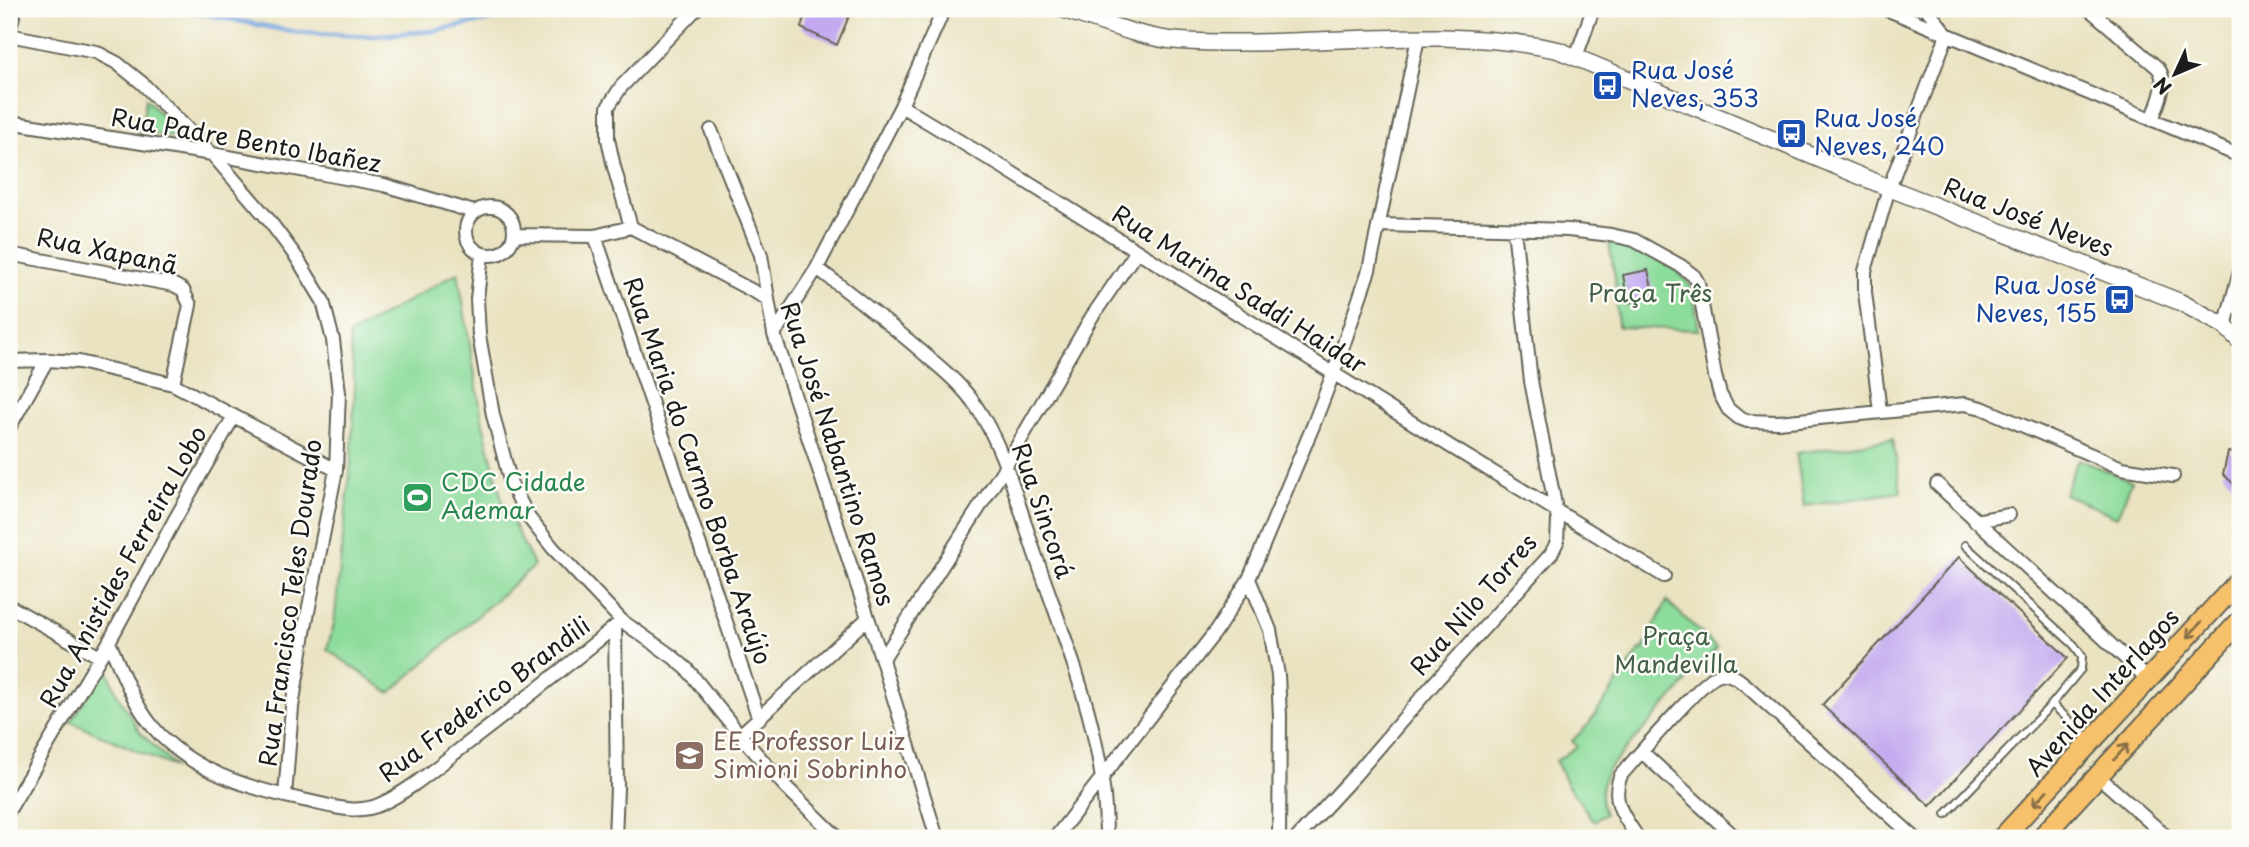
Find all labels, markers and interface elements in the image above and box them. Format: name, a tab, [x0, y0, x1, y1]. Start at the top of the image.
north arrow	[2140, 38, 2210, 108]
place label: Rua José Neves, 353	[1631, 51, 1759, 115]
bus stop icon: Rua José Neves, 353	[1591, 68, 1625, 102]
text: N	[2147, 71, 2177, 102]
street label: Rua Padre Bento Ibañez	[109, 98, 384, 180]
place label: Rua José Neves, 240	[1814, 99, 1945, 163]
bus stop icon: Rua José Neves, 240	[1774, 116, 1808, 150]
street label: Rua José Neves	[1939, 167, 2119, 265]
street label: Rua Marina Saddi Haidar	[1106, 195, 1375, 382]
street label: Rua Xapanã	[34, 218, 181, 283]
place label: Rua José Neves, 155	[1975, 266, 2097, 330]
street label: Rua Maria do Carmo Borba Araújo	[616, 272, 782, 669]
park label: Praça Três	[1588, 274, 1712, 310]
bus stop icon: Rua José Neves, 155	[2103, 283, 2137, 317]
street label: Rua José Nabantino Ramos	[773, 297, 905, 610]
street label: Rua Anistides Ferreira Lobo	[30, 419, 215, 714]
street label: Rua Francisco Teles Dourado	[248, 437, 330, 769]
street label: Rua Sincorá	[1004, 438, 1084, 583]
place label: CDC Cidade Ademar	[441, 463, 585, 527]
sports icon: CDC Cidade Ademar	[401, 480, 435, 514]
street label: Rua Nilo Torres	[1401, 525, 1544, 683]
street label: Avenida Interlagos	[2016, 600, 2187, 784]
street label: Rua Frederico Brandili	[371, 607, 597, 790]
park label: Praça Mandevilla	[1614, 617, 1738, 681]
one-way arrow	[2185, 621, 2202, 638]
place label: EE Professor Luiz Simioni Sobrinho	[713, 722, 907, 786]
school or university icon: EE Professor Luiz Simioni Sobrinho	[673, 739, 707, 773]
one-way arrow	[2113, 743, 2129, 761]
one-way arrow	[2032, 789, 2048, 807]

